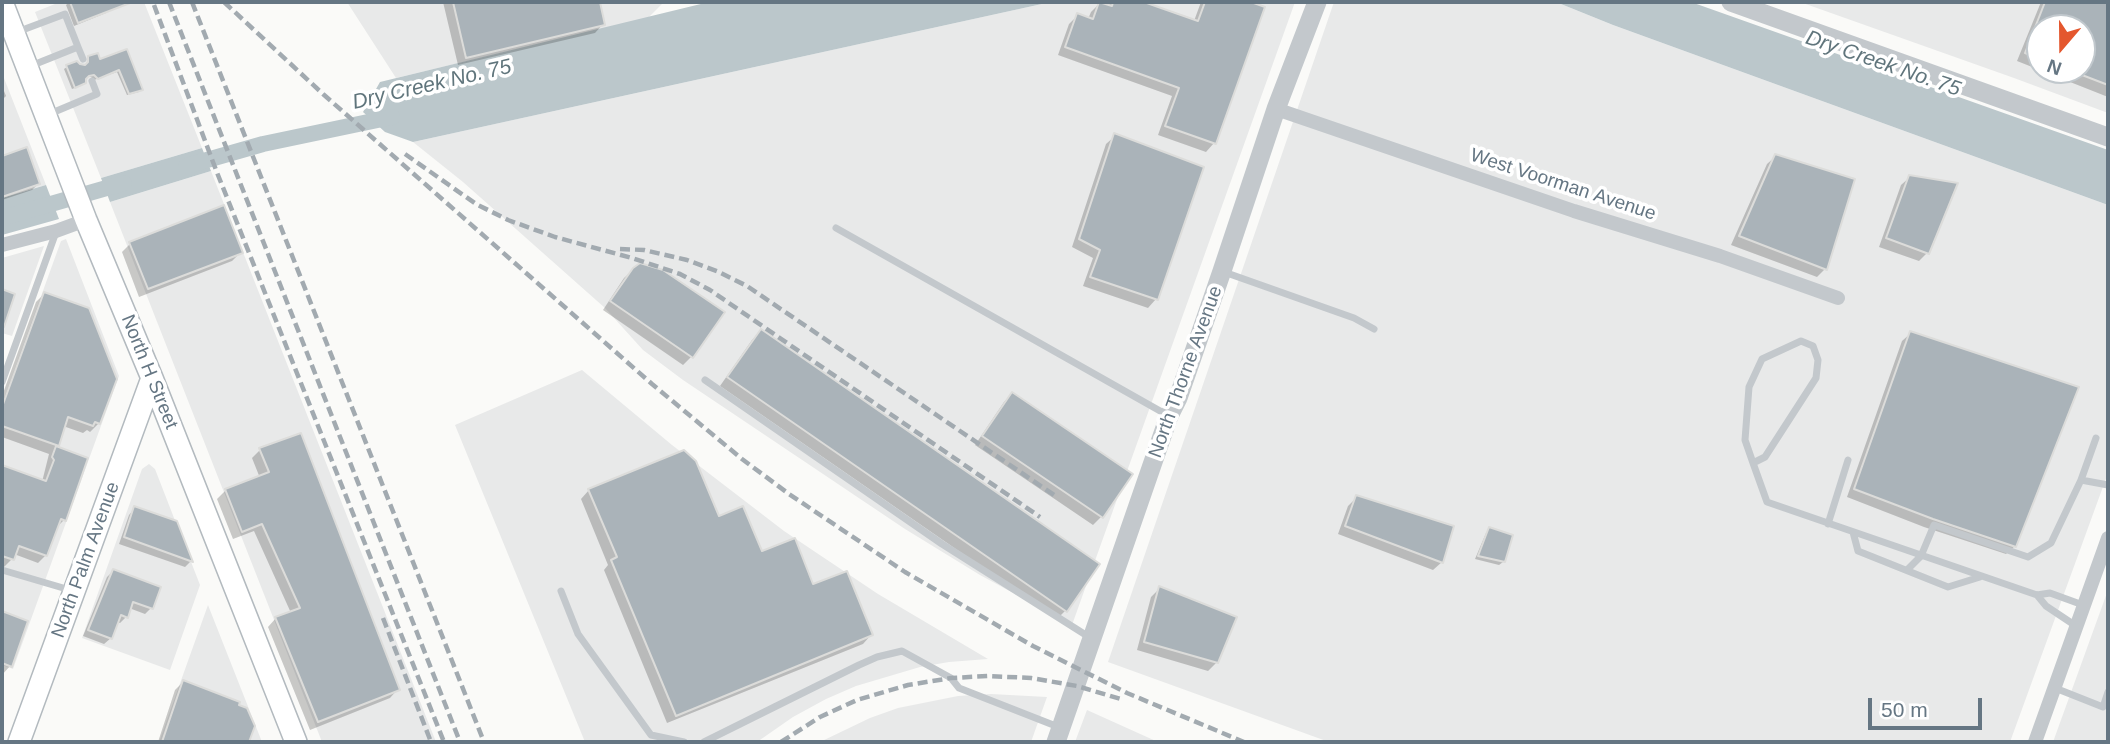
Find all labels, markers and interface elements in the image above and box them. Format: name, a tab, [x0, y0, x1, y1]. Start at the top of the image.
north arrow	[2026, 14, 2096, 84]
water label: Dry Creek No. 75	[1802, 26, 1964, 102]
water label: Dry Creek No. 75	[350, 54, 514, 116]
text: N	[2044, 55, 2064, 80]
street label: West Voorman Avenue	[1467, 144, 1659, 226]
street label: North Thorne Avenue	[1144, 283, 1228, 461]
street label: North H Street	[116, 311, 182, 433]
street label: North Palm Avenue	[47, 479, 125, 641]
scale bar	[1872, 684, 1986, 728]
text: 50 m	[1881, 698, 1928, 721]

